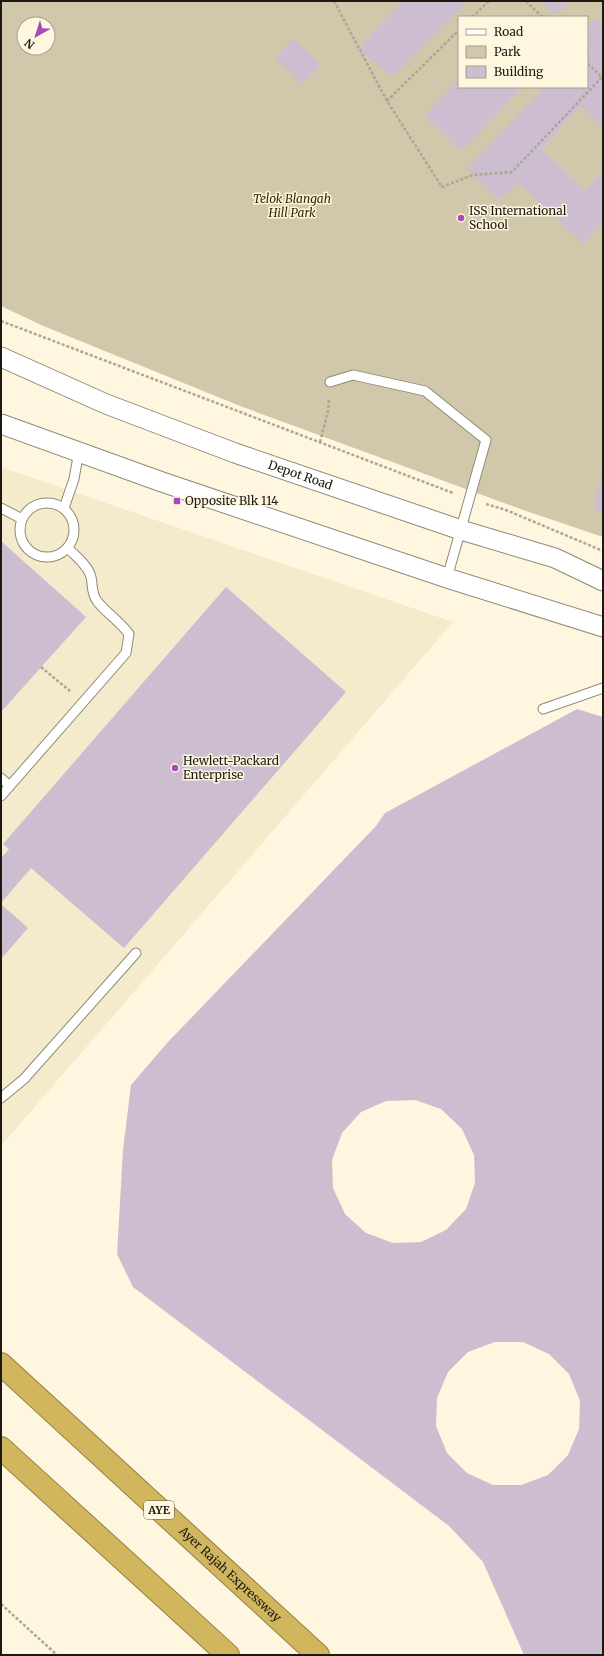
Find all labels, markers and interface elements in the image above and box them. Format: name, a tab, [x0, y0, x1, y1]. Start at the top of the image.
north arrow	[16, 16, 56, 56]
legend	[458, 16, 588, 88]
text: Road	[494, 24, 523, 39]
text: N	[22, 35, 37, 52]
text: Park	[494, 44, 521, 59]
text: Building	[494, 64, 544, 79]
park label: Telok Blangah Hill Park	[253, 191, 331, 220]
place label: ISS International School	[469, 203, 567, 232]
marker: ISS International School	[456, 213, 466, 223]
street label: Depot Road	[266, 457, 335, 493]
place label: Opposite Blk 114	[185, 493, 279, 508]
marker: Opposite Blk 114	[172, 496, 182, 506]
place label: Hewlett-Packard Enterprise	[183, 753, 279, 782]
marker: Hewlett-Packard Enterprise	[170, 763, 180, 773]
road number: AYE	[144, 1501, 174, 1519]
street label: Ayer Rajah Expressway	[175, 1523, 285, 1625]

